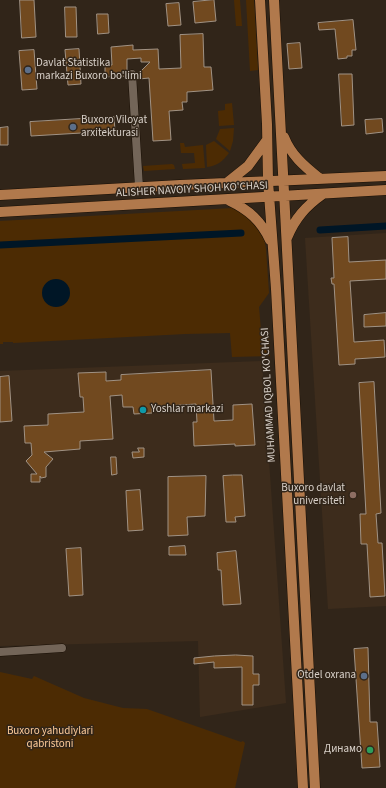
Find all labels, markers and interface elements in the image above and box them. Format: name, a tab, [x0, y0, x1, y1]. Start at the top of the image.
place label: Davlat Statistika markazi Buxoro bo'limi	[36, 57, 142, 83]
marker: Davlat Statistika markazi Buxoro bo'limi	[23, 65, 33, 75]
place label: Buxoro Viloyat arxitekturasi	[81, 114, 147, 140]
marker: Buxoro Viloyat arxitekturasi	[68, 122, 78, 132]
street label: ALISHER NAVOIY SHOH KO'CHASI	[116, 179, 268, 201]
street label: MUHAMMAD IQBOL KO'CHASI	[259, 327, 279, 463]
place label: Yoshlar markazi	[151, 403, 223, 417]
marker: Yoshlar markazi	[138, 405, 148, 415]
place label: Buxoro davlat universiteti	[281, 482, 345, 508]
marker: Buxoro davlat universiteti	[348, 490, 358, 500]
place label: Otdel oxrana	[297, 669, 356, 683]
marker: Otdel oxrana	[359, 671, 369, 681]
park label: Buxoro yahudiylari qabristoni	[7, 725, 93, 751]
place label: Динамо	[324, 743, 362, 757]
marker: Динамо	[365, 745, 375, 755]

